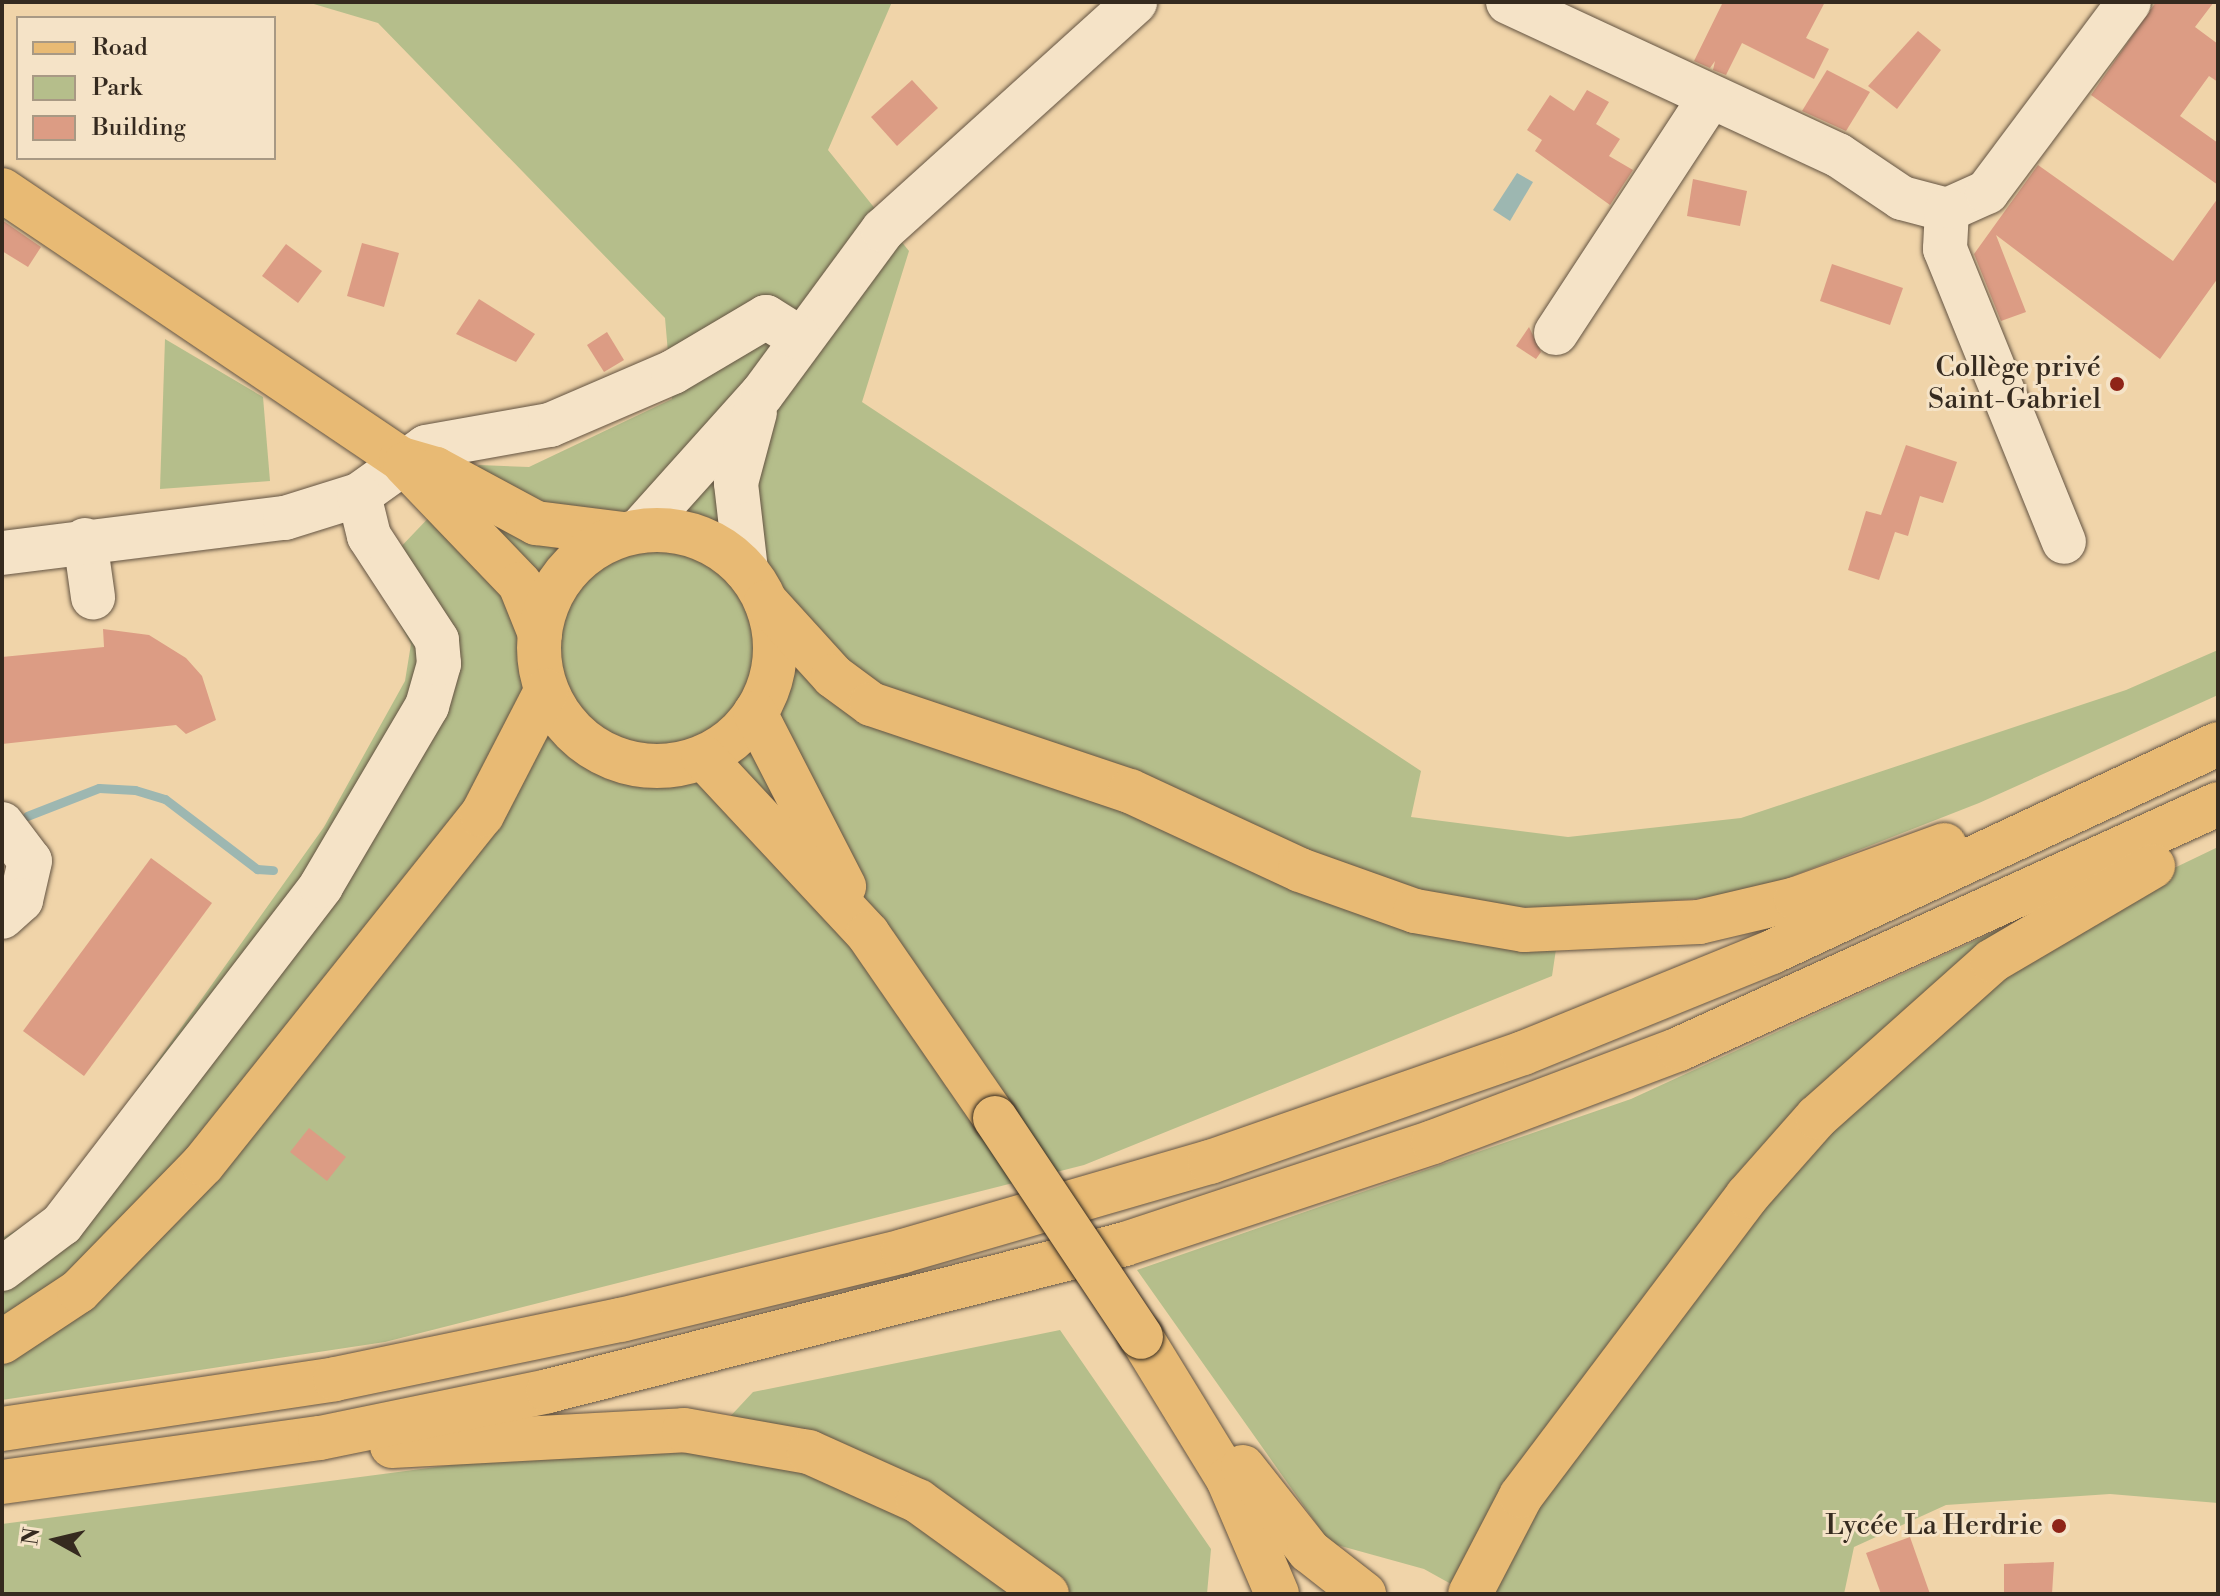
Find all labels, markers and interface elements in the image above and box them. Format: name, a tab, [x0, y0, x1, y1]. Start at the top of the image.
legend	[16, 16, 276, 160]
text: Road	[92, 33, 148, 63]
text: Park	[92, 73, 142, 103]
text: Building	[92, 113, 186, 143]
place label: Collège privé Saint-Gabriel	[1928, 351, 2101, 417]
marker: Collège privé Saint-Gabriel	[2108, 375, 2126, 393]
north arrow	[16, 1500, 96, 1580]
place label: Lycée La Herdrie	[1825, 1509, 2043, 1543]
marker: Lycée La Herdrie	[2050, 1517, 2068, 1535]
text: N	[17, 1526, 46, 1547]

